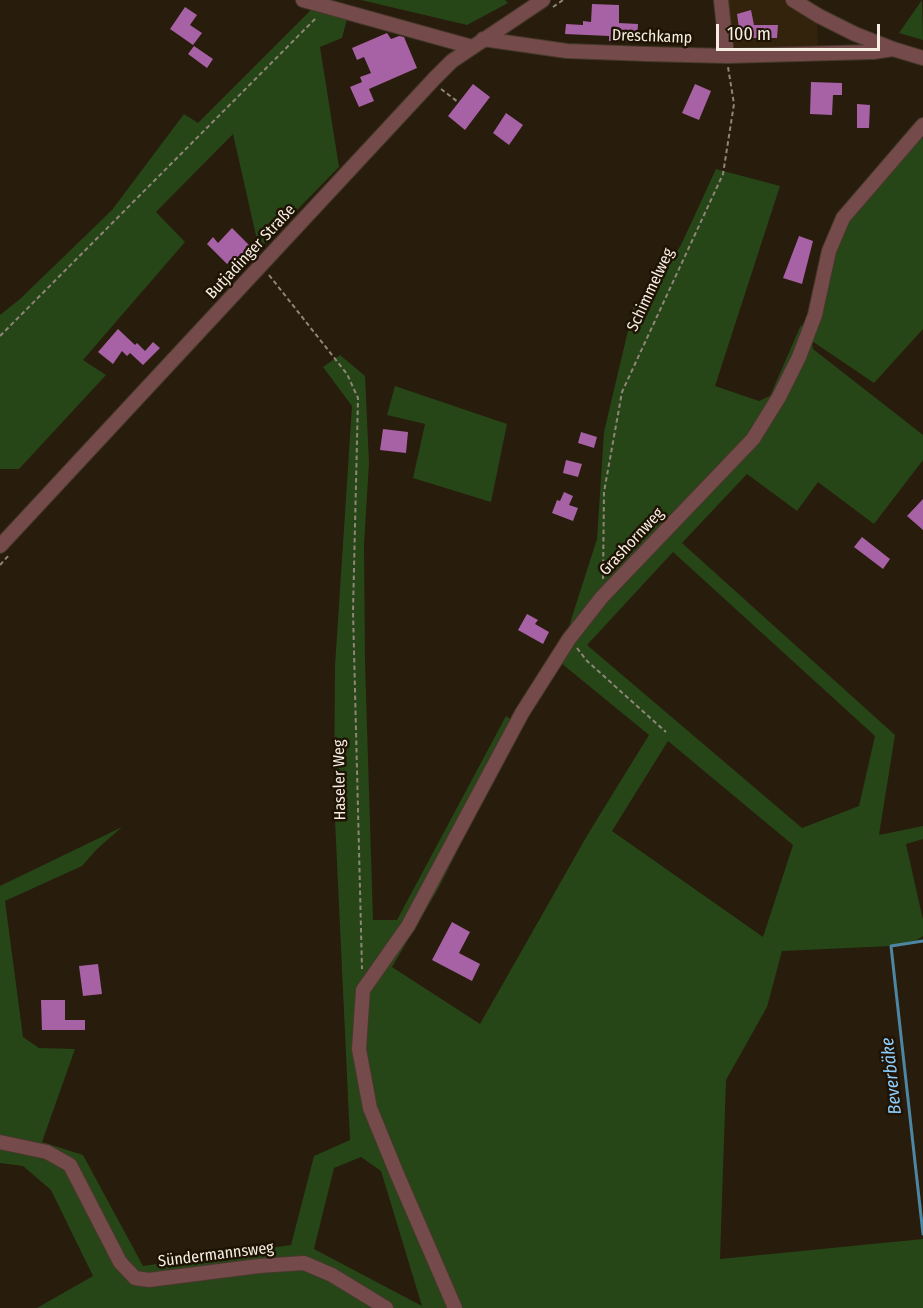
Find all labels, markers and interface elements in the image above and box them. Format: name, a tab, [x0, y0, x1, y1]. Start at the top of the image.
scale bar	[719, 12, 882, 50]
text: 100 m	[727, 23, 771, 45]
street label: Dreschkamp	[612, 26, 692, 48]
street label: Butjadinger Straße	[202, 201, 300, 303]
street label: Schimmelweg	[623, 245, 679, 335]
street label: Grashornweg	[596, 504, 668, 580]
street label: Haseler Weg	[330, 739, 350, 821]
water label: Beverbäke	[877, 1036, 907, 1116]
street label: Sündermannsweg	[157, 1238, 275, 1272]

